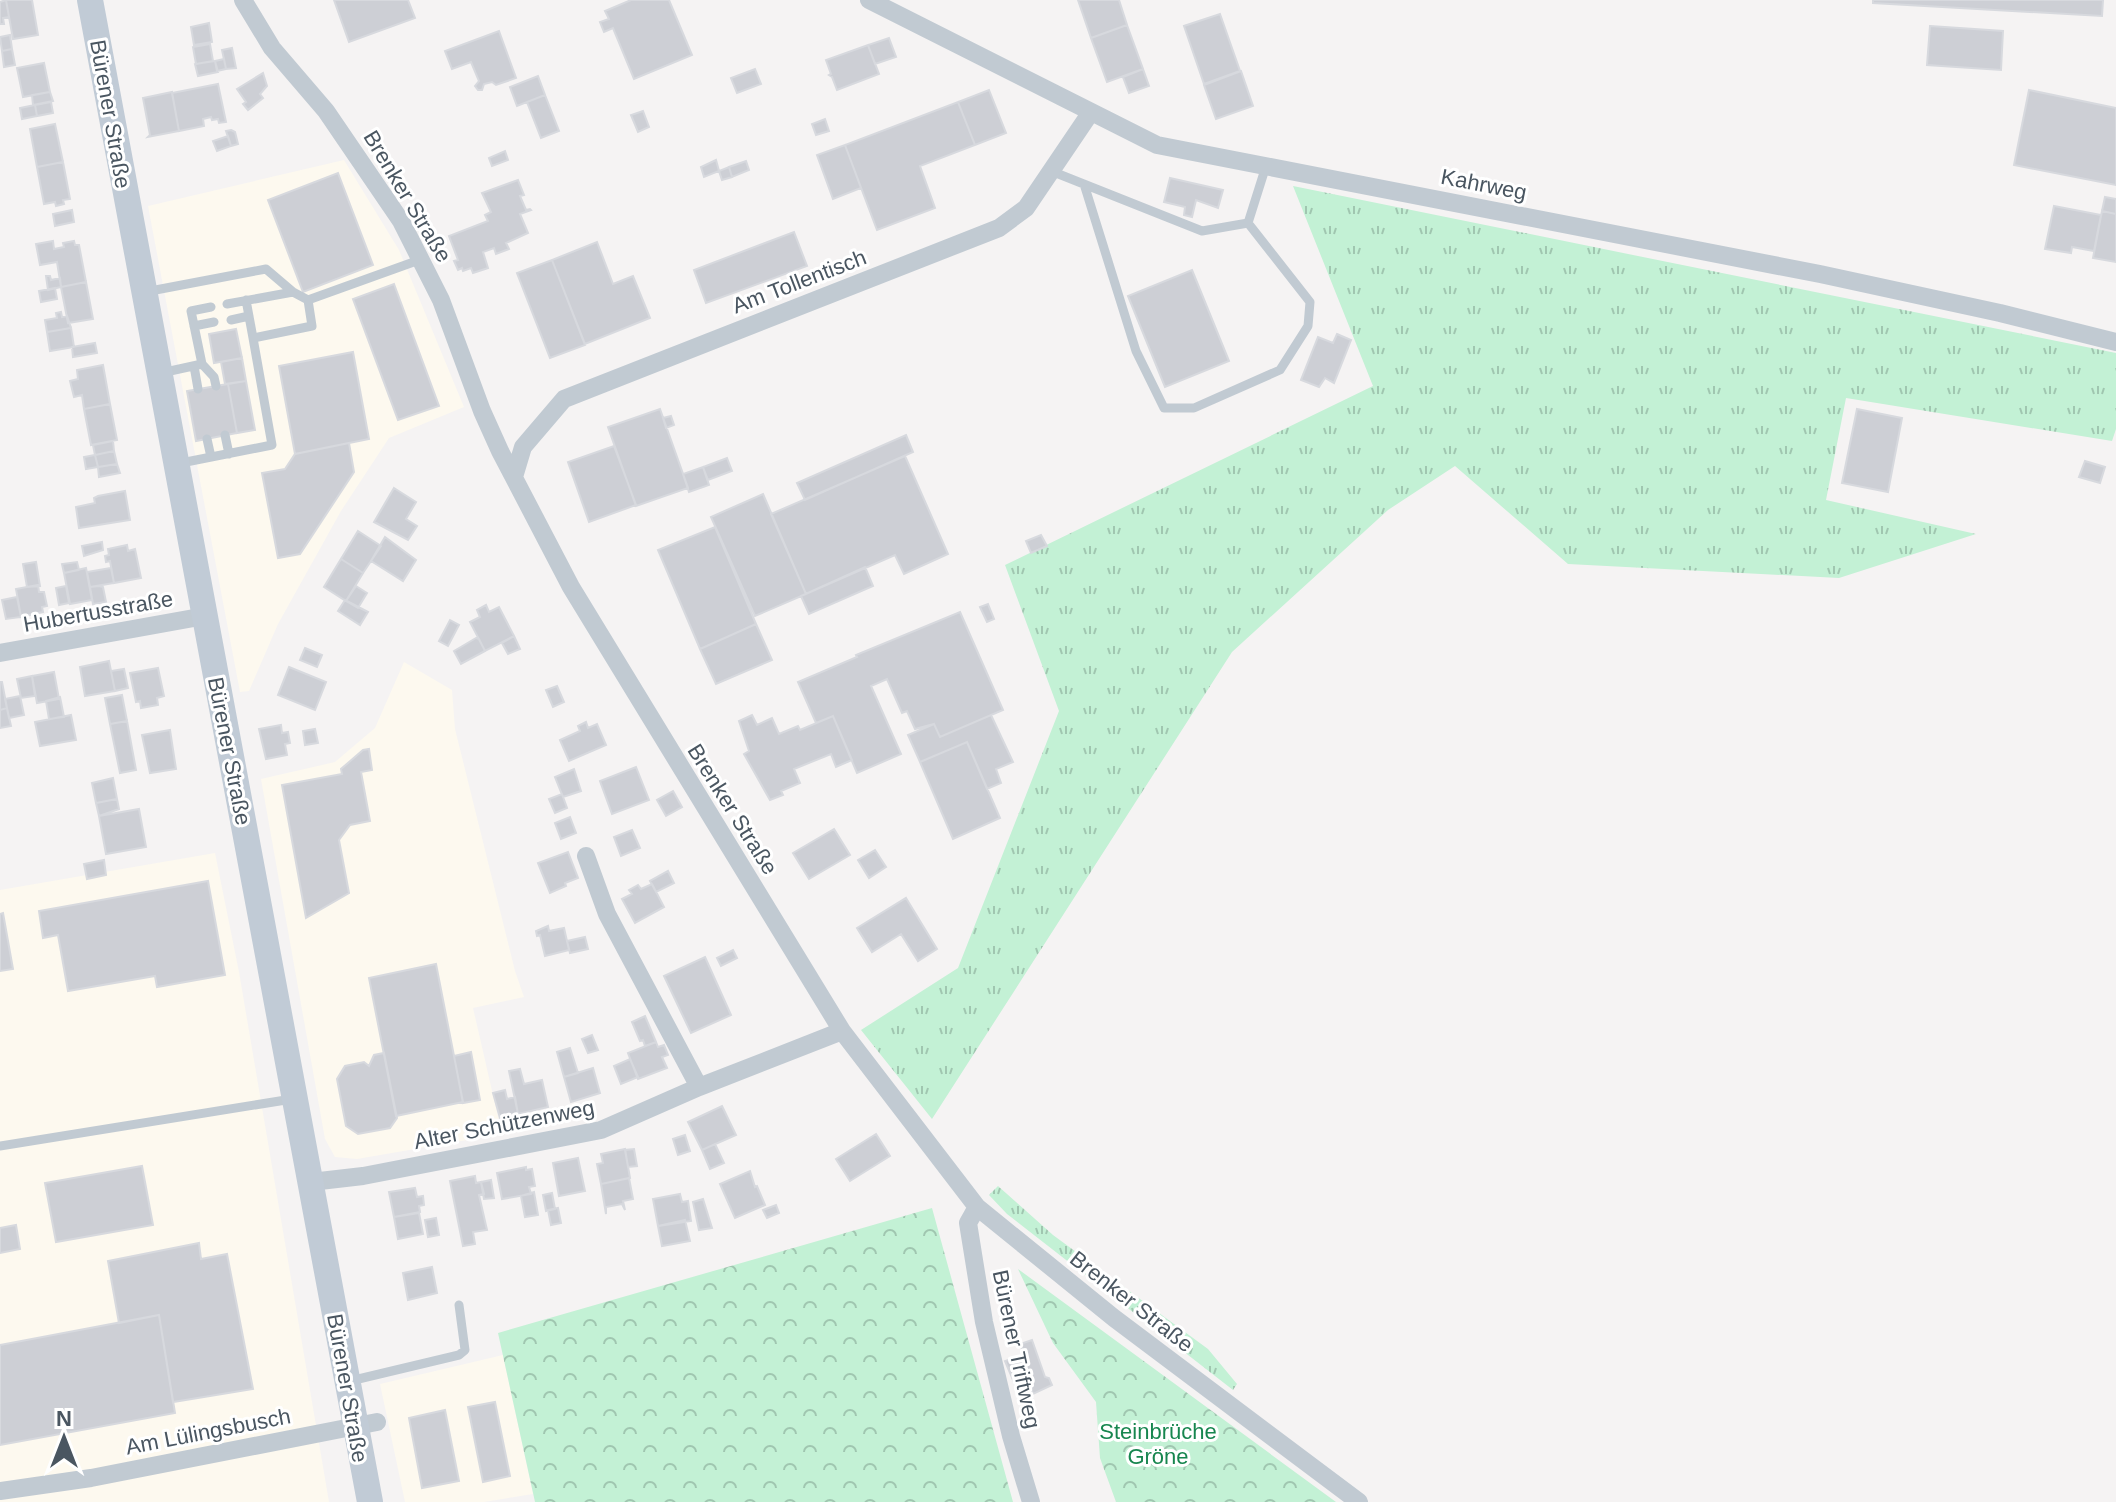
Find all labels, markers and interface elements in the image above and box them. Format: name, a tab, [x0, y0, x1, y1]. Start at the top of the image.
street label: Bürener Straße	[85, 38, 136, 190]
street label: Brenker Straße	[358, 126, 457, 267]
street label: Kahrweg	[1439, 164, 1529, 205]
street label: Am Tollentisch	[729, 244, 870, 318]
street label: Hubertusstraße	[21, 586, 175, 637]
street label: Bürener Straße	[203, 675, 256, 827]
street label: Brenker Straße	[682, 739, 783, 879]
street label: Alter Schützenweg	[412, 1095, 597, 1154]
street label: Brenker Straße	[1065, 1246, 1198, 1357]
street label: Bürener Triftweg	[988, 1268, 1046, 1431]
street label: Bürener Straße	[322, 1312, 373, 1464]
north arrow	[24, 1398, 104, 1478]
street label: Am Lülingsbusch	[123, 1403, 293, 1460]
text: N	[56, 1406, 72, 1431]
park label: Steinbrüche Gröne	[1099, 1419, 1217, 1469]

